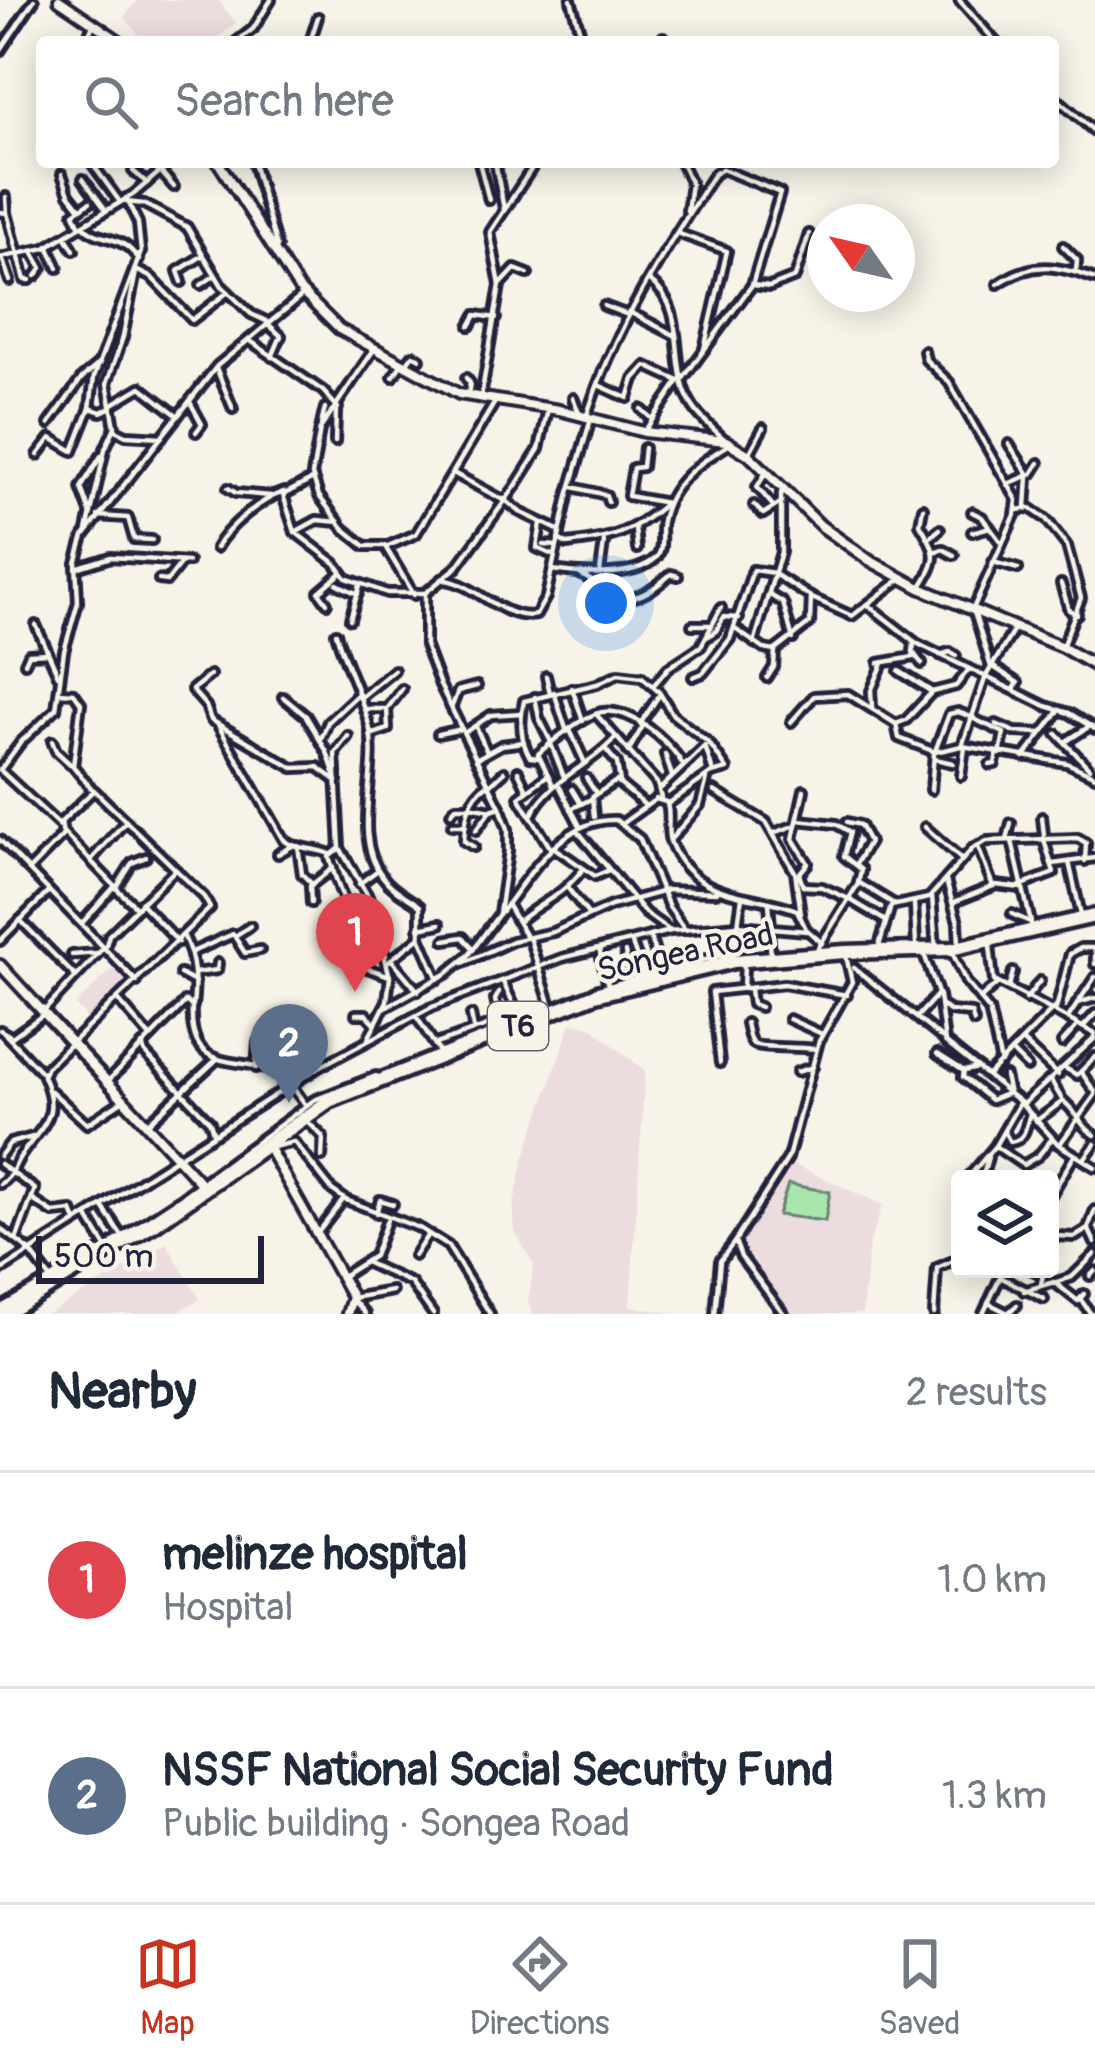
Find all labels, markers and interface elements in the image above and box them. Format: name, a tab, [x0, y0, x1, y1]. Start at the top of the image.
search box	[36, 36, 1059, 168]
icon: search	[78, 69, 144, 135]
text: Search here	[174, 74, 394, 130]
north arrow	[807, 204, 915, 312]
your location	[576, 573, 636, 633]
pin: 1	[316, 893, 394, 992]
street label: Songea Road	[593, 914, 777, 991]
road number: T6	[488, 1002, 548, 1050]
pin: 2	[250, 1004, 328, 1103]
map controls	[951, 1170, 1059, 1278]
button: layers	[951, 1170, 1059, 1278]
scale bar	[36, 1230, 264, 1283]
text: 500 m	[54, 1236, 153, 1277]
text: Nearby	[48, 1360, 196, 1424]
text: 2 results	[906, 1368, 1047, 1417]
text: melinze hospital	[162, 1527, 468, 1583]
text: 1	[79, 1555, 95, 1604]
text: 1.0 km	[937, 1555, 1047, 1604]
text: Hospital	[162, 1583, 294, 1632]
text: NSSF National Social Security Fund	[162, 1743, 834, 1799]
text: 2	[76, 1771, 98, 1820]
text: 1.3 km	[942, 1771, 1047, 1820]
text: Public building · Songea Road	[162, 1799, 630, 1848]
tab: Map	[135, 1931, 201, 2044]
tab: Directions	[470, 1931, 610, 2044]
tab: Saved	[879, 1931, 960, 2044]

